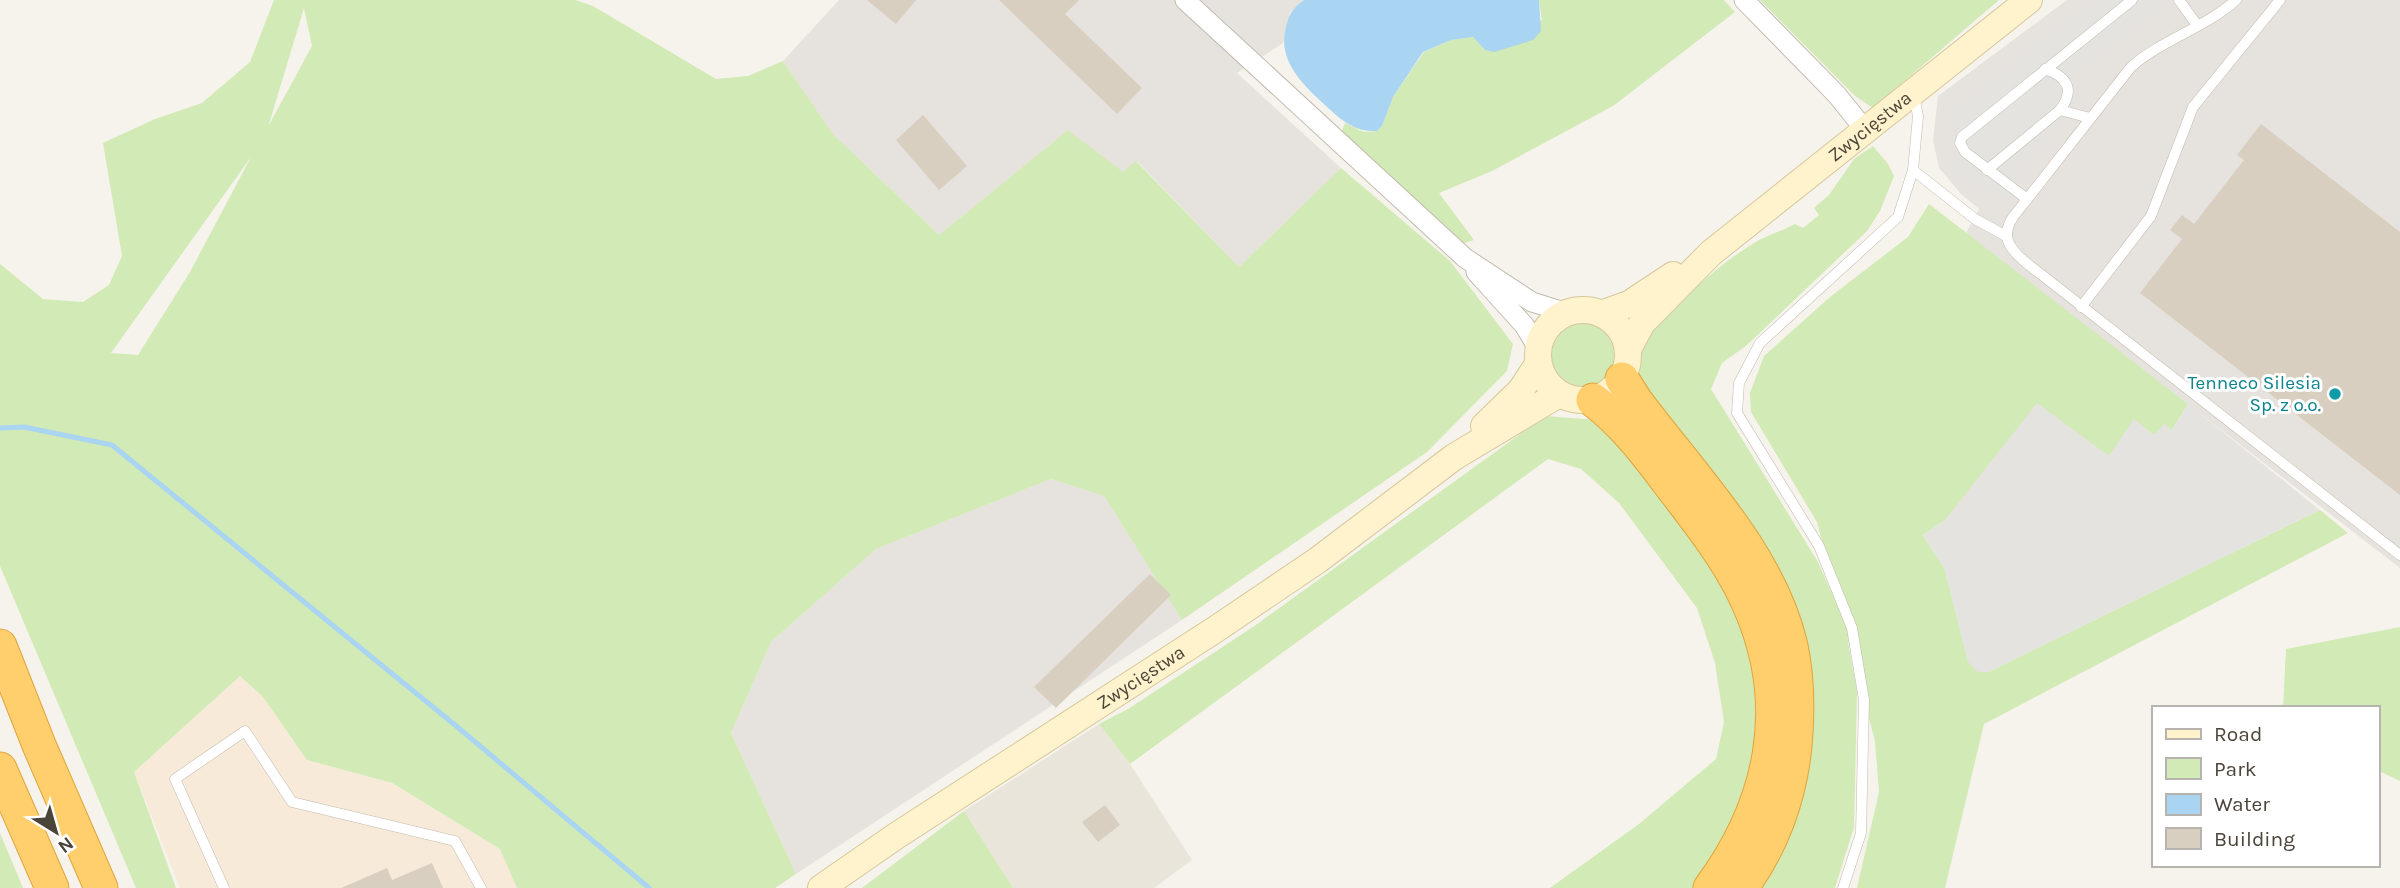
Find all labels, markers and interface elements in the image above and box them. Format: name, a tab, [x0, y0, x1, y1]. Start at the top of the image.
street label: Zwycięstwa	[1824, 87, 1916, 166]
place label: Tenneco Silesia Sp. z o.o.	[2187, 372, 2321, 416]
marker: Tenneco Silesia Sp. z o.o.	[2327, 386, 2343, 402]
street label: Zwycięstwa	[1093, 641, 1189, 714]
legend	[2152, 706, 2379, 867]
text: Road	[2214, 722, 2262, 746]
text: Park	[2214, 757, 2257, 781]
text: Water	[2214, 792, 2270, 816]
north arrow	[21, 797, 91, 867]
text: Building	[2214, 827, 2295, 851]
text: N	[54, 832, 78, 858]

